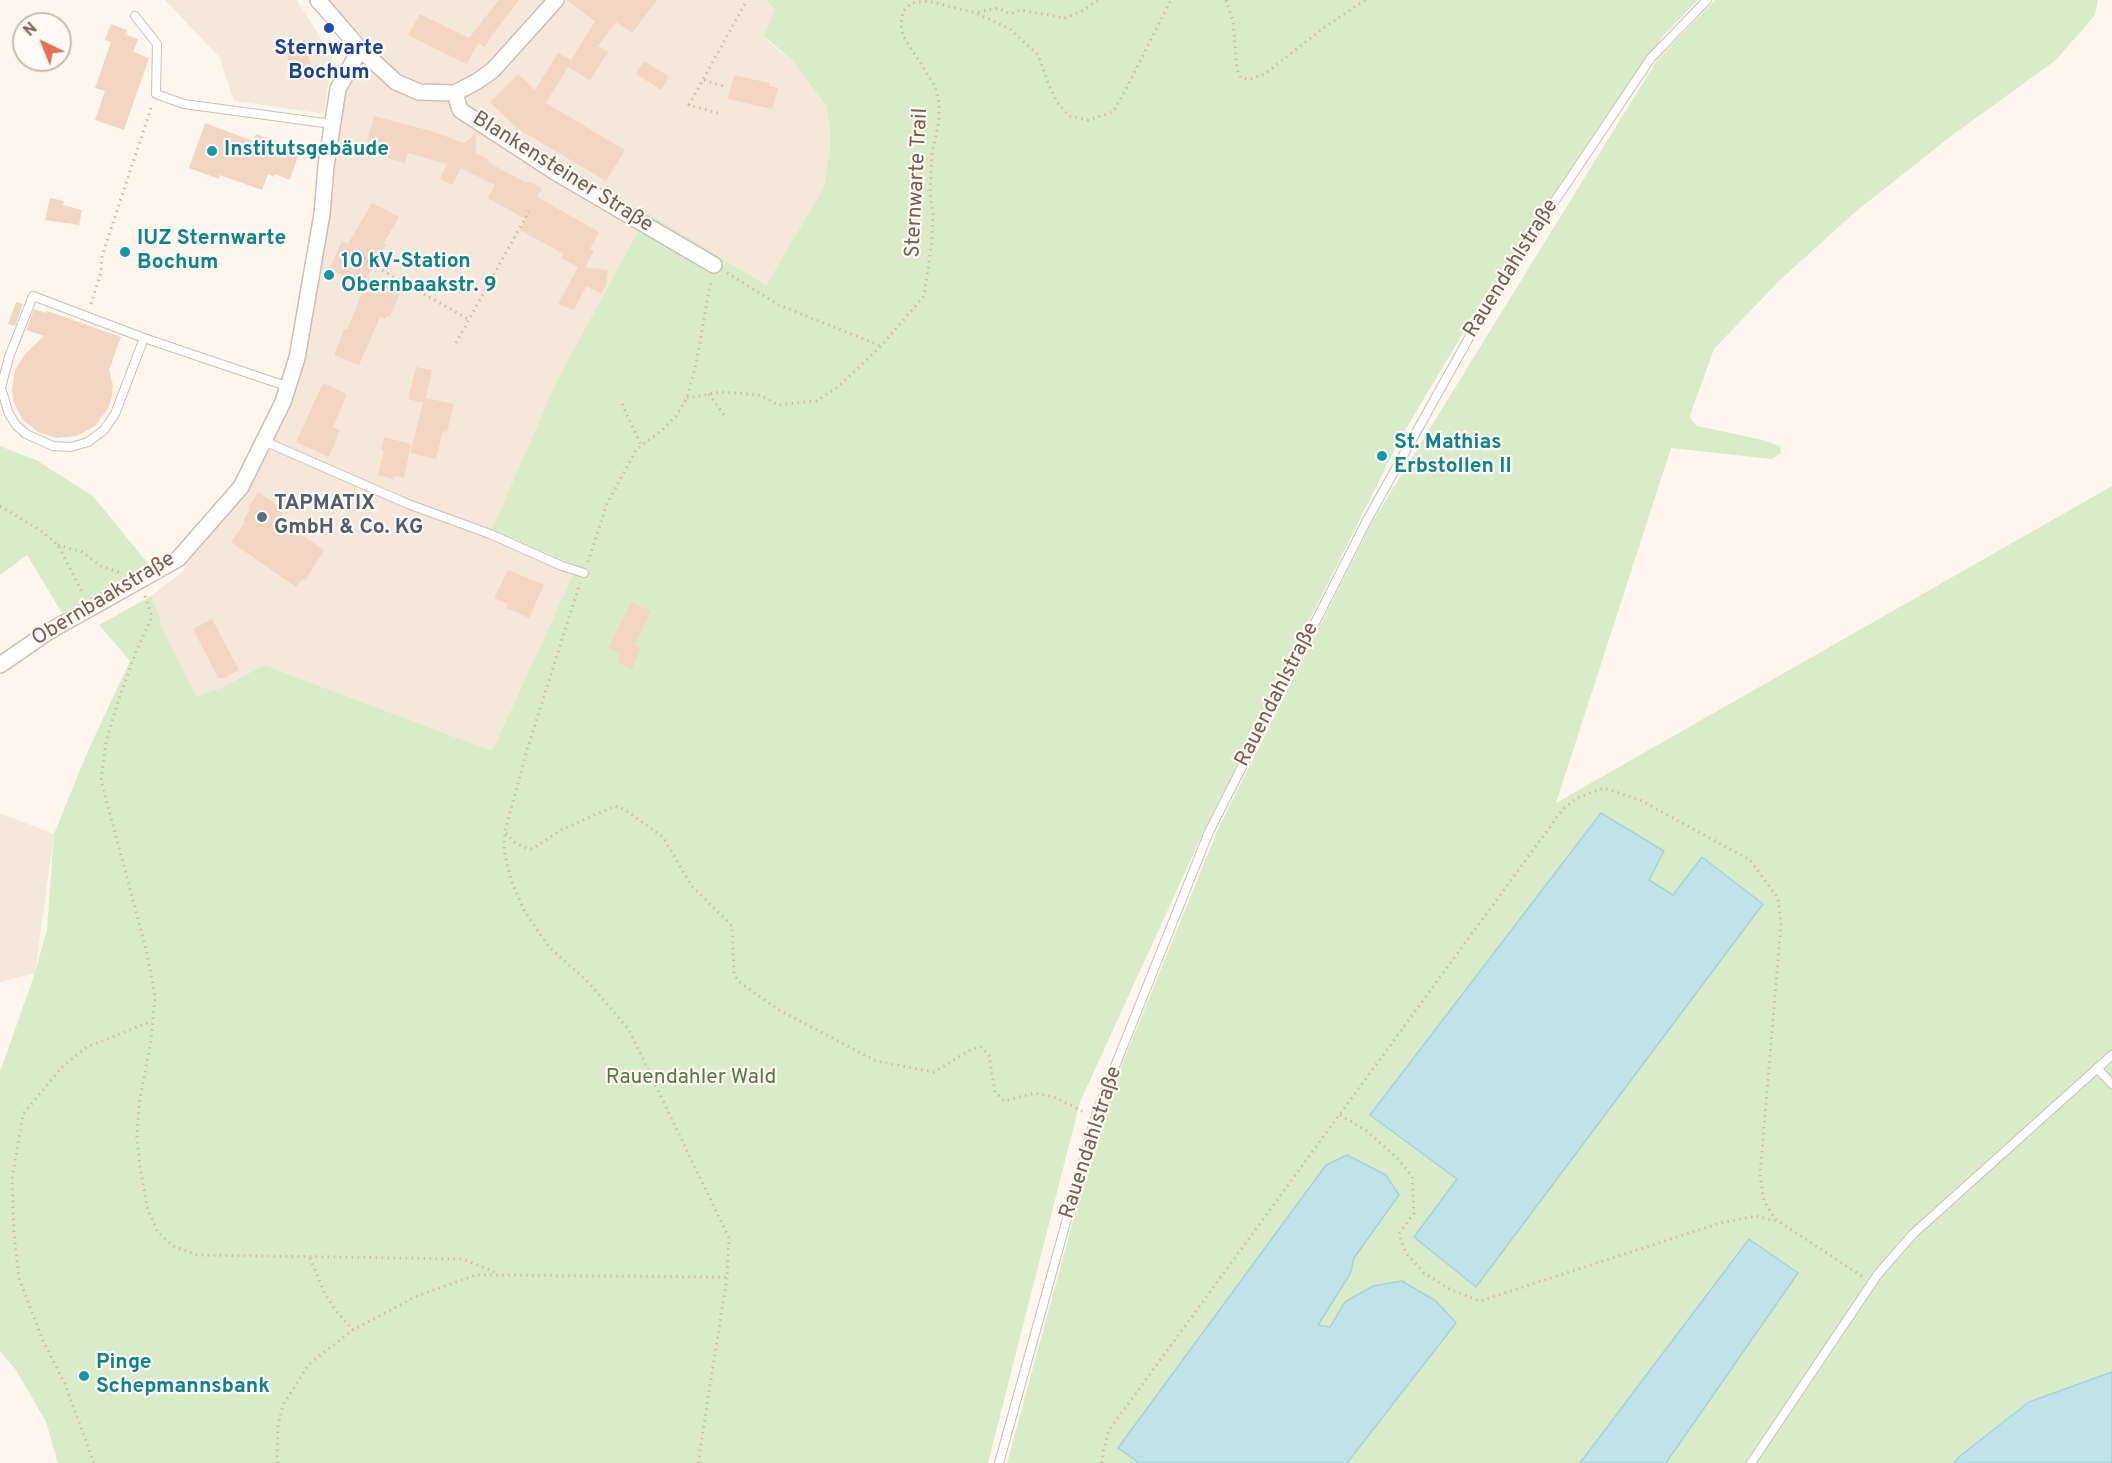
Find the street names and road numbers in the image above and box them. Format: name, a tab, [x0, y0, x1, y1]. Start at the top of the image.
street label: Blankensteiner Straße	[467, 107, 657, 239]
street label: Sternwarte Trail	[901, 107, 935, 259]
street label: Rauendahlstraße	[1459, 195, 1565, 343]
street label: Obernbaakstraße	[28, 547, 180, 653]
street label: Rauendahlstraße	[1231, 619, 1325, 771]
street label: Rauendahlstraße	[1055, 1064, 1129, 1222]

